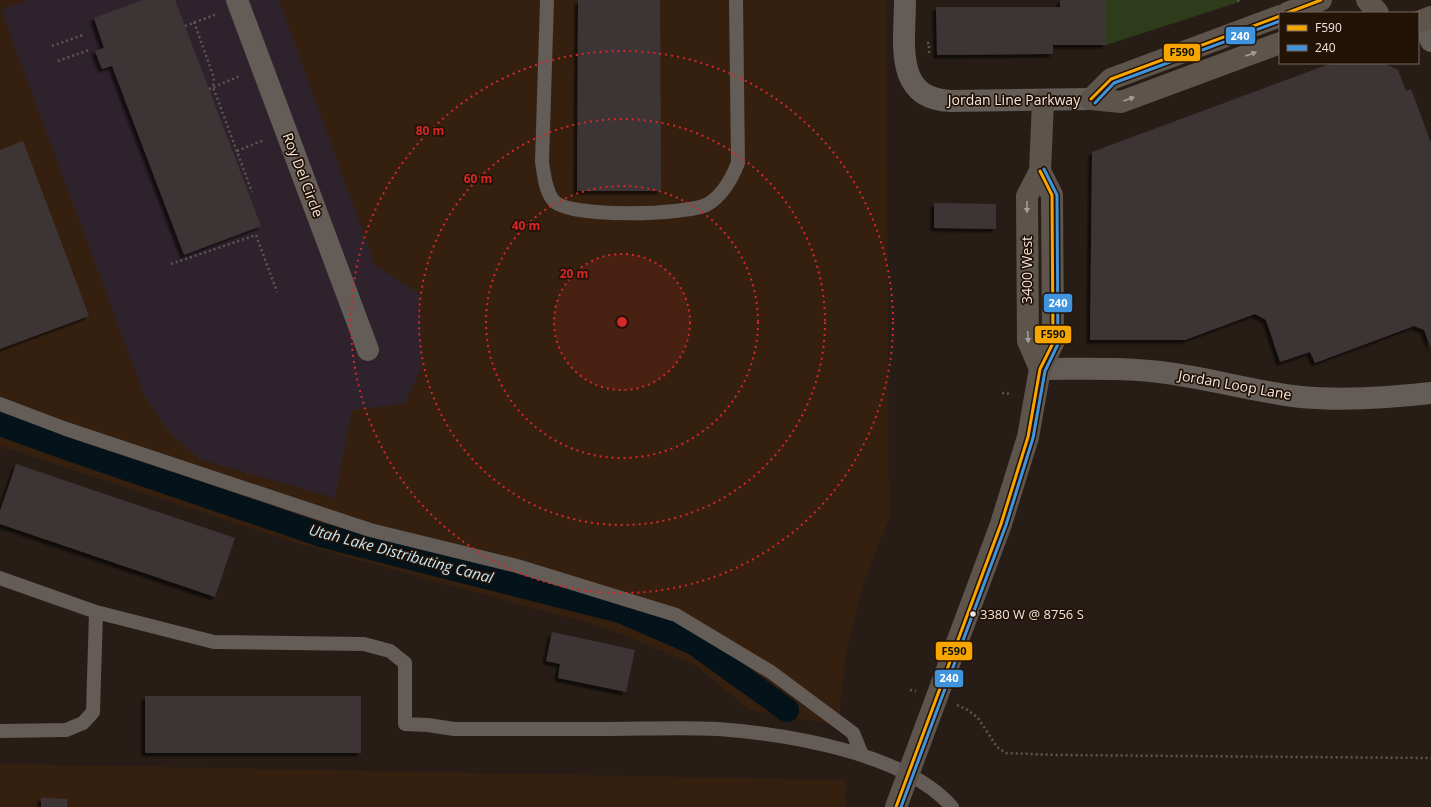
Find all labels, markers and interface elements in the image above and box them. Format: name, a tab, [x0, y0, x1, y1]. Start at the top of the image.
legend	[1279, 12, 1419, 64]
text: F590	[1315, 19, 1342, 36]
line badge: 240	[1225, 26, 1256, 45]
text: 240	[1231, 28, 1249, 43]
text: 240	[1315, 39, 1336, 56]
line badge: F590	[1163, 43, 1201, 62]
text: F590	[1170, 44, 1194, 59]
one-way arrow	[1246, 51, 1258, 57]
street label: Jordan Line Parkway	[946, 90, 1081, 109]
one-way arrow	[1124, 96, 1136, 102]
text: 80 m	[416, 122, 444, 139]
street label: Roy Del Circle	[279, 130, 328, 220]
text: 60 m	[464, 170, 492, 187]
one-way arrow	[1024, 201, 1030, 214]
text: 40 m	[512, 217, 540, 234]
street label: 3400 West	[1017, 236, 1036, 304]
text: 20 m	[560, 265, 588, 282]
line badge: 240	[1043, 293, 1073, 313]
text: 240	[1049, 295, 1067, 310]
centre of rings	[615, 315, 629, 329]
line badge: F590	[1034, 325, 1072, 344]
text: F590	[1041, 326, 1065, 341]
one-way arrow	[1025, 331, 1032, 343]
street label: Jordan Loop Lane	[1175, 365, 1293, 404]
water label: Utah Lake Distributing Canal	[307, 519, 497, 588]
place label: 3380 W @ 8756 S	[980, 605, 1084, 623]
marker: 3380 W @ 8756 S	[968, 609, 978, 619]
line badge: F590	[935, 641, 973, 661]
text: F590	[942, 643, 966, 658]
line badge: 240	[934, 669, 964, 688]
text: 240	[940, 670, 958, 685]

